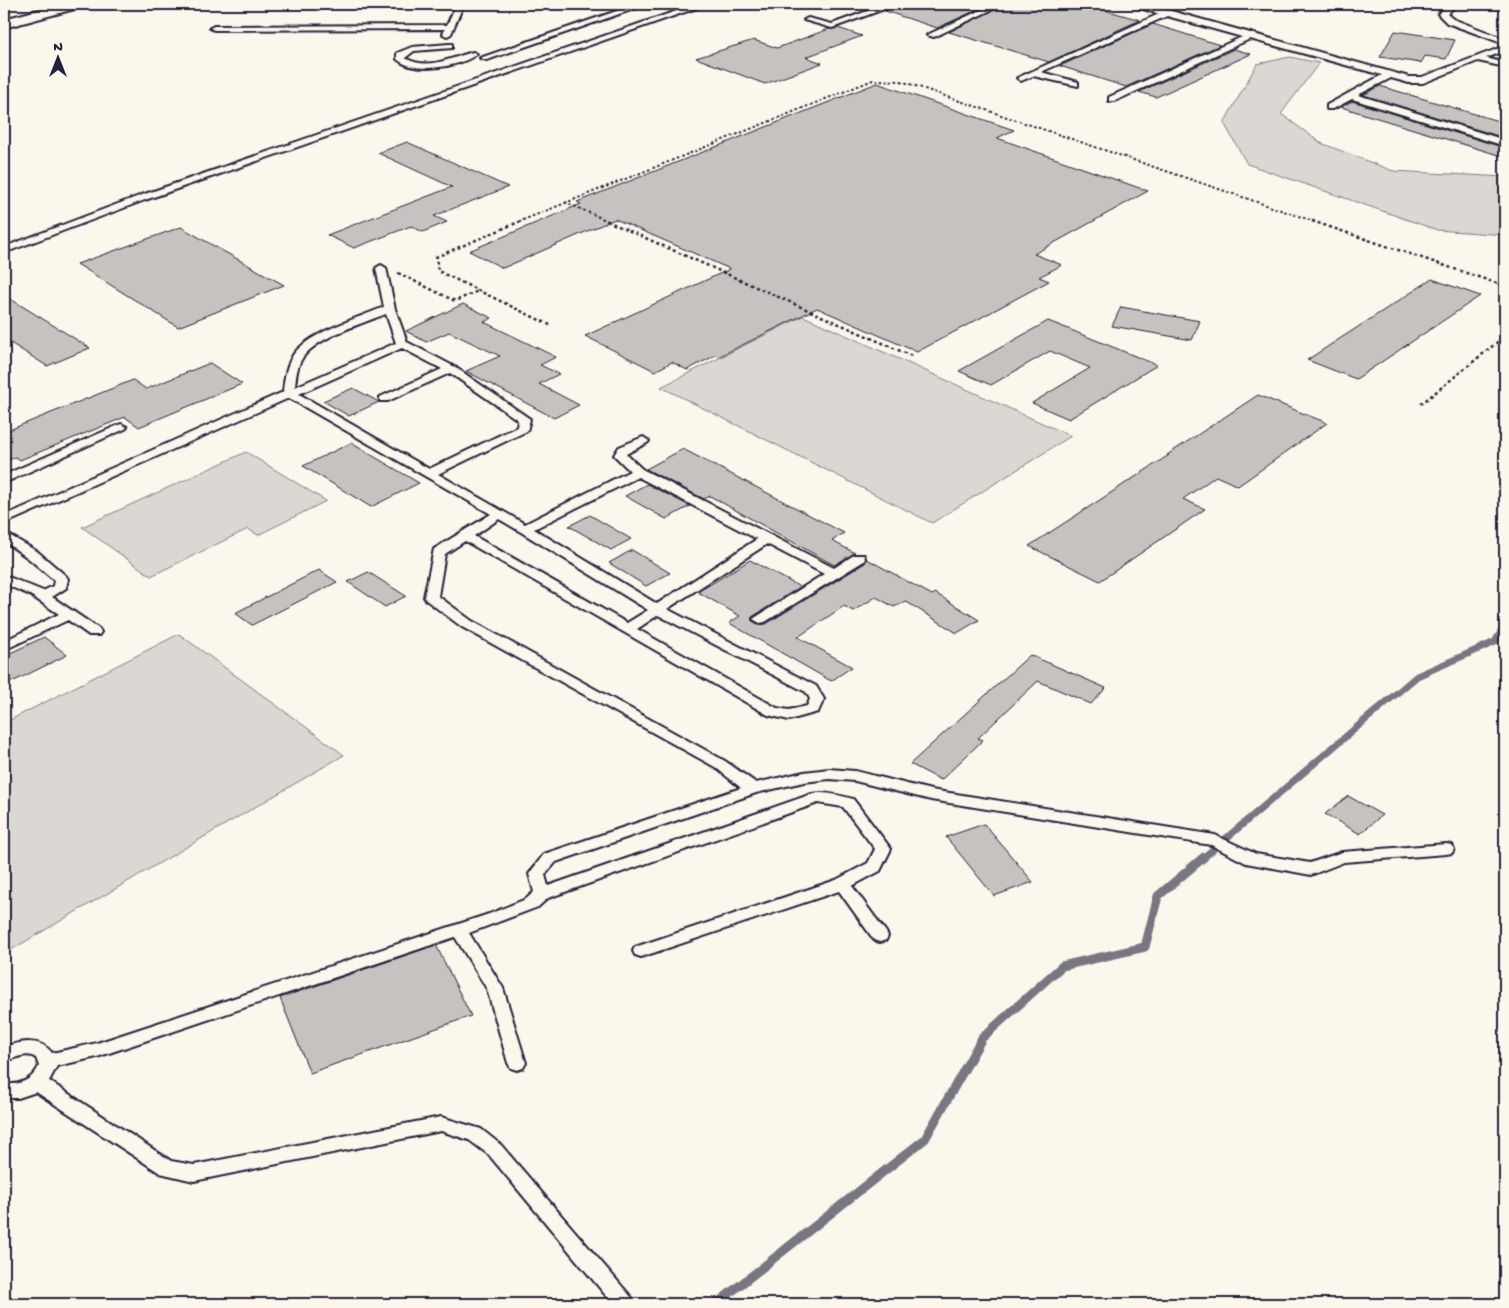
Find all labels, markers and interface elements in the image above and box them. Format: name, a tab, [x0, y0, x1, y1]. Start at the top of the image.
north arrow	[32, 32, 82, 82]
text: N	[53, 39, 63, 56]

